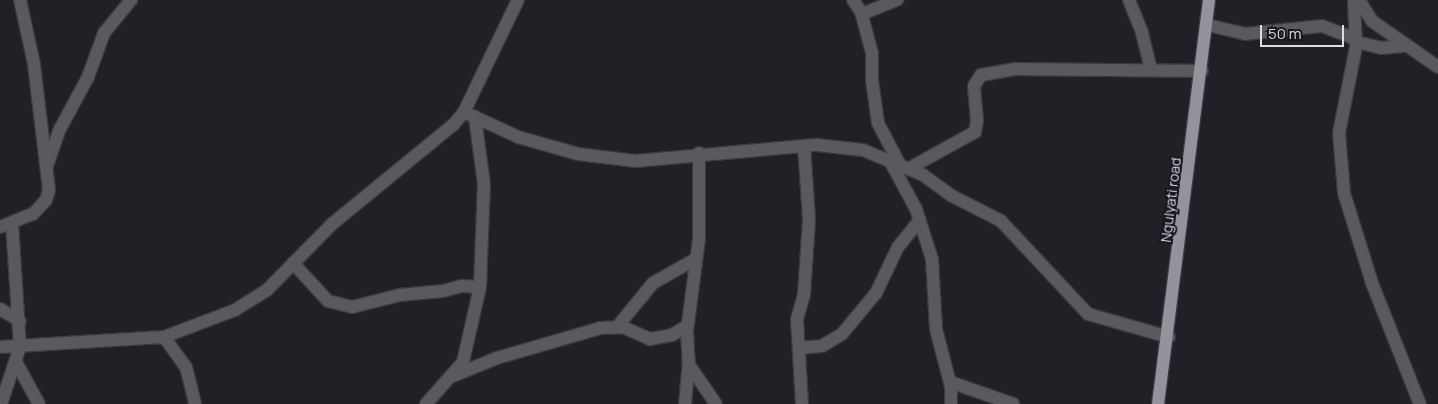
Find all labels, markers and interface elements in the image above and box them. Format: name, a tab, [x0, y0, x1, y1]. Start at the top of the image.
scale bar	[1263, 15, 1347, 47]
text: 50 m	[1268, 23, 1302, 44]
street label: Ngulyati road	[1157, 157, 1185, 243]

